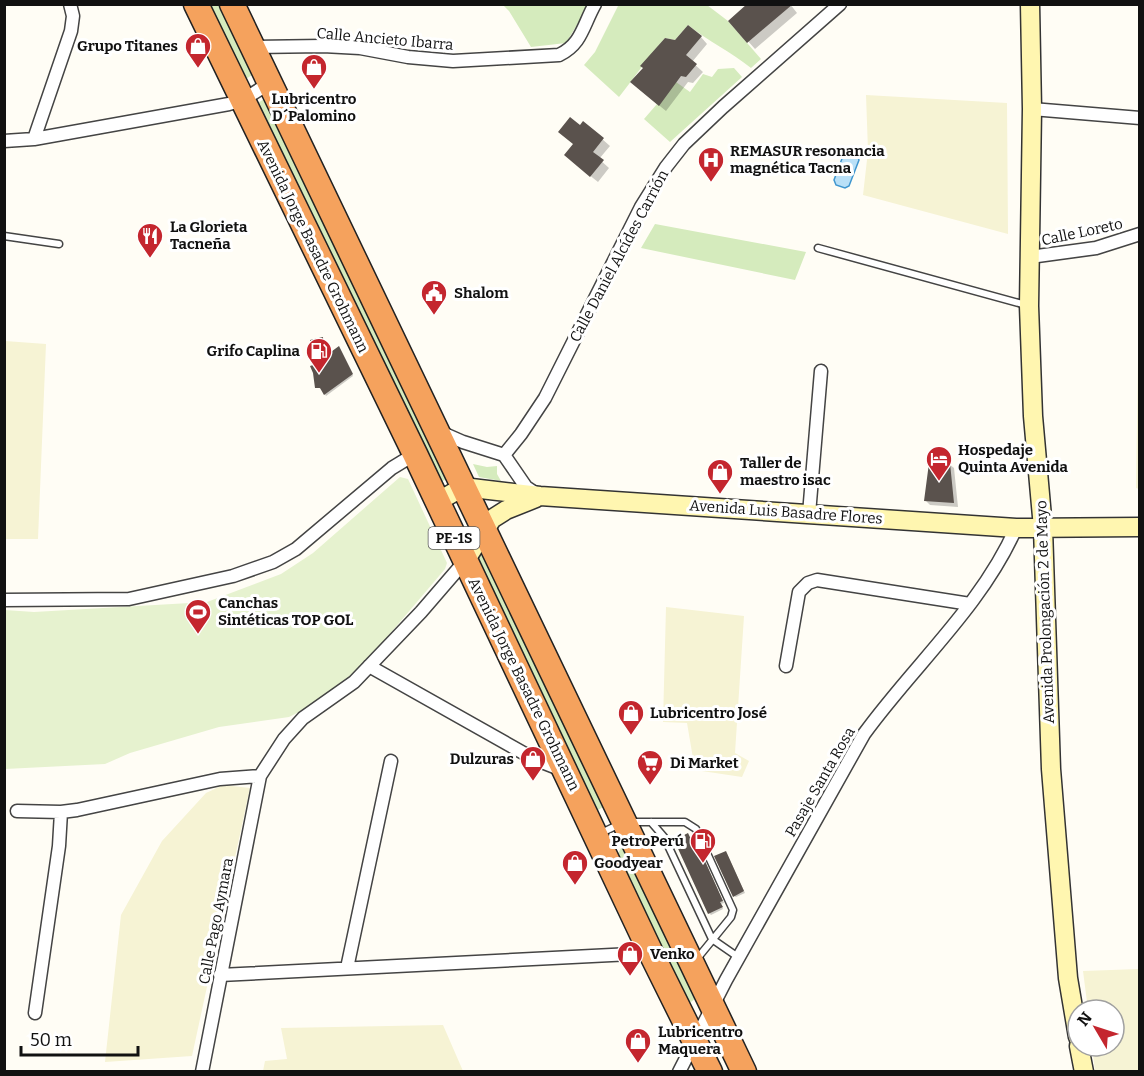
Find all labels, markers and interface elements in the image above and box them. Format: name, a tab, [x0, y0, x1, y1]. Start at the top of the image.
street label: Calle Ancieto Ibarra	[316, 24, 454, 54]
shop icon: Grupo Titanes	[183, 31, 213, 69]
place label: Grupo Titanes	[77, 37, 178, 55]
shop icon: Lubricentro D´Palomino	[299, 52, 329, 90]
place label: Lubricentro D´Palomino	[272, 90, 357, 125]
street label: Avenida Jorge Basadre Grohmann	[253, 137, 373, 356]
place label: REMASUR resonancia magnética Tacna	[730, 142, 885, 177]
hospital icon: REMASUR resonancia magnética Tacna	[696, 145, 726, 183]
street label: Calle Daniel Alcídes Carrión	[566, 166, 672, 345]
street label: Calle Loreto	[1040, 215, 1124, 249]
place label: La Glorieta Tacneña	[170, 218, 248, 253]
restaurant icon: La Glorieta Tacneña	[135, 221, 165, 259]
public building icon: Shalom	[419, 278, 449, 316]
place label: Shalom	[454, 284, 509, 302]
fuel station icon: Grifo Caplina	[304, 336, 334, 374]
place label: Grifo Caplina	[206, 342, 301, 360]
place label: Hospedaje Quinta Avenida	[958, 441, 1069, 476]
hotel icon: Hospedaje Quinta Avenida	[924, 444, 954, 482]
place label: Taller de maestro isac	[740, 454, 831, 489]
shop icon: Taller de maestro isac	[705, 457, 735, 495]
street label: Avenida Luis Basadre Flores	[689, 496, 883, 528]
street label: Avenida Prolongación 2 de Mayo	[1032, 500, 1058, 724]
road number: PE-1S	[428, 527, 480, 549]
street label: Avenida Jorge Basadre Grohmann	[464, 575, 584, 794]
place label: Canchas Sintéticas TOP GOL	[218, 594, 354, 629]
sports icon: Canchas Sintéticas TOP GOL	[183, 597, 213, 635]
shop icon: Lubricentro José	[616, 698, 646, 736]
place label: Lubricentro José	[650, 704, 767, 722]
street label: Pasaje Santa Rosa	[781, 724, 859, 840]
shop icon: Dulzuras	[518, 744, 548, 782]
supermarket icon: Di Market	[635, 748, 665, 786]
place label: Dulzuras	[450, 750, 514, 768]
place label: Di Market	[670, 754, 739, 772]
fuel station icon: PetroPerú	[688, 826, 718, 864]
place label: PetroPerú	[612, 832, 685, 850]
shop icon: Goodyear	[560, 848, 590, 886]
place label: Goodyear	[594, 854, 663, 872]
street label: Calle Pago Aymara	[195, 856, 237, 986]
shop icon: Venko	[615, 939, 645, 977]
place label: Venko	[650, 945, 695, 963]
north arrow	[1066, 998, 1126, 1058]
text: N	[1073, 1008, 1096, 1030]
scale bar	[21, 1019, 138, 1057]
place label: Lubricentro Maquera	[658, 1023, 743, 1058]
shop icon: Lubricentro Maquera	[623, 1026, 653, 1064]
text: 50 m	[30, 1029, 72, 1051]

